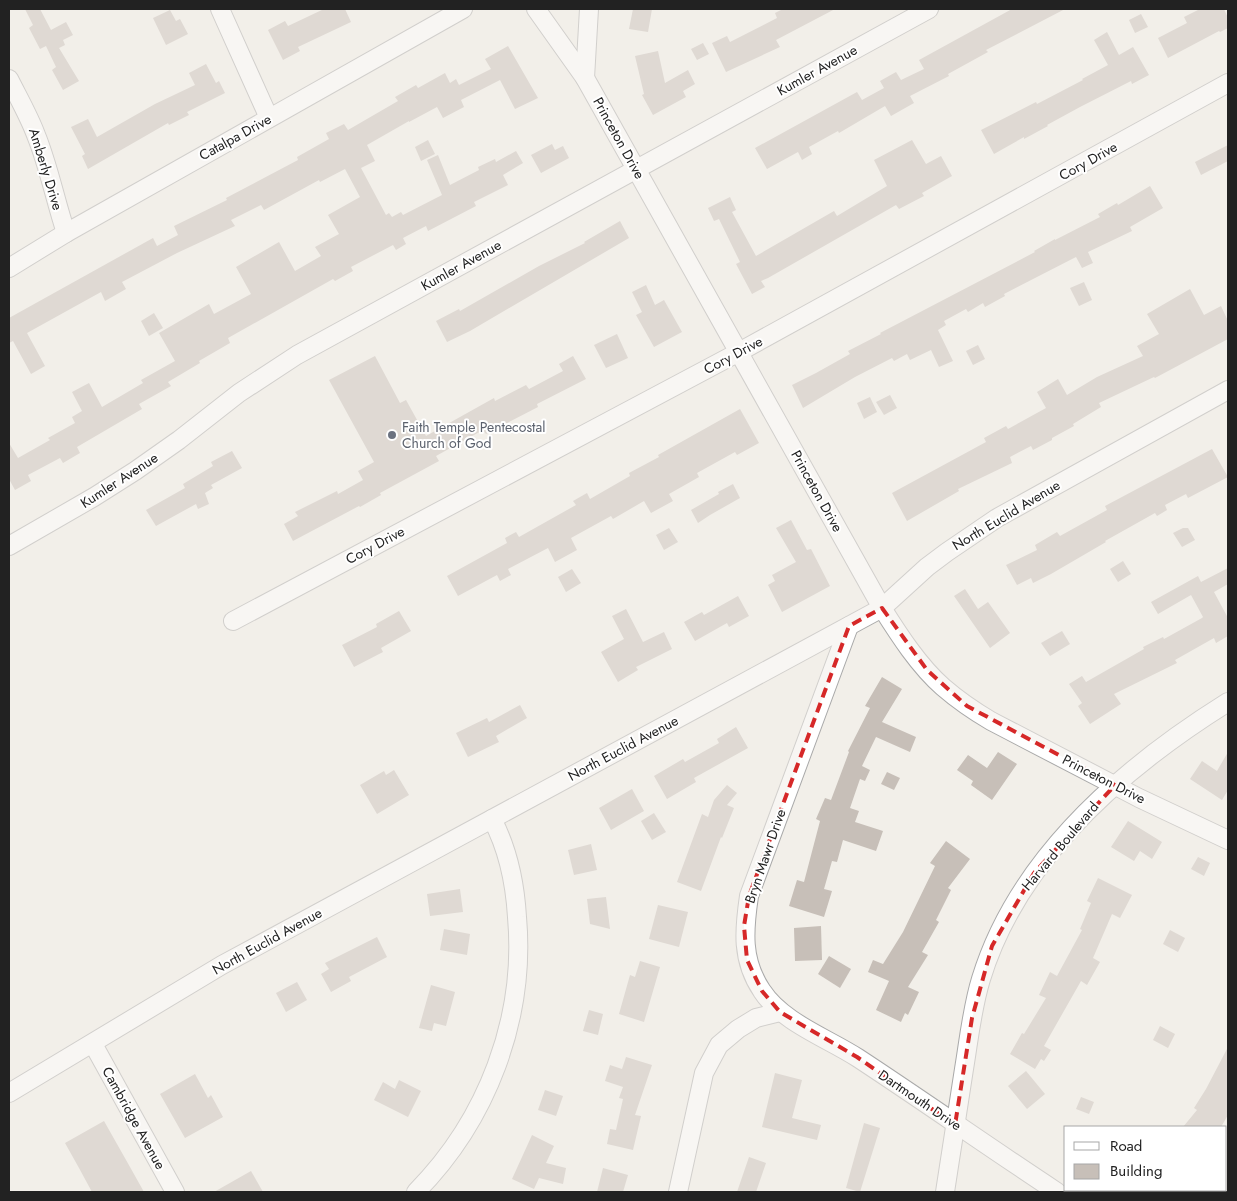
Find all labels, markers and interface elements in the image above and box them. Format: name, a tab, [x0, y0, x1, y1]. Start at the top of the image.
street label: Kumler Avenue	[773, 40, 861, 100]
street label: Princeton Drive	[588, 93, 650, 183]
street label: Catalpa Drive	[195, 109, 275, 165]
street label: Amberly Drive	[24, 126, 68, 212]
street label: Cory Drive	[1055, 137, 1121, 185]
street label: Kumler Avenue	[417, 235, 505, 295]
street label: Cory Drive	[700, 331, 766, 379]
place label: Faith Temple Pentecostal Church of God	[402, 417, 545, 453]
marker: Faith Temple Pentecostal Church of God	[386, 429, 398, 441]
street label: Princeton Drive	[786, 446, 848, 536]
street label: Kumler Avenue	[76, 447, 162, 513]
street label: North Euclid Avenue	[948, 475, 1064, 555]
street label: Cory Drive	[342, 521, 408, 569]
street label: North Euclid Avenue	[564, 710, 682, 786]
street label: Princeton Drive	[1059, 749, 1149, 809]
street label: Harvard Boulevard	[1017, 797, 1103, 895]
street label: Bryn Mawr Drive	[740, 806, 790, 906]
street label: North Euclid Avenue	[209, 903, 325, 979]
street label: Cambridge Avenue	[97, 1063, 171, 1173]
street label: Dartmouth Drive	[874, 1065, 966, 1135]
legend	[1064, 1126, 1227, 1191]
text: Road	[1110, 1135, 1142, 1157]
text: Building	[1110, 1160, 1162, 1182]

